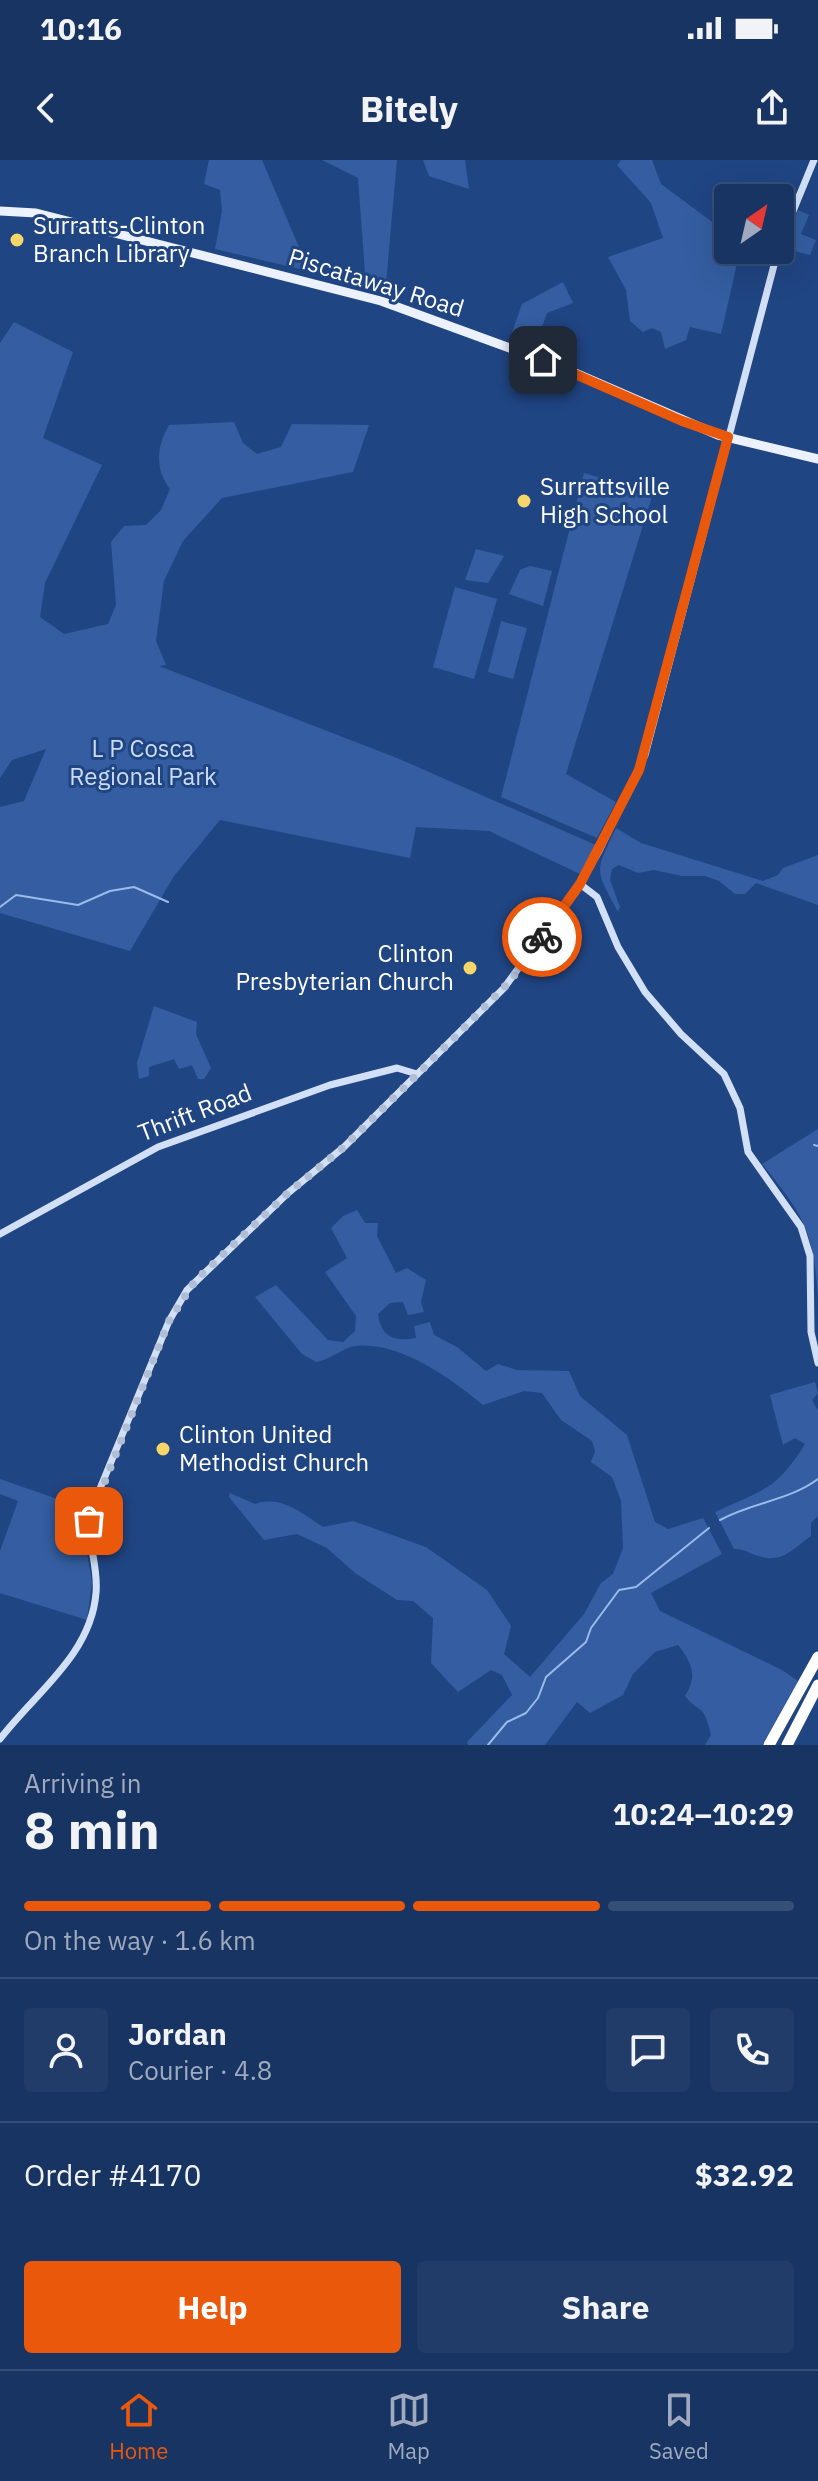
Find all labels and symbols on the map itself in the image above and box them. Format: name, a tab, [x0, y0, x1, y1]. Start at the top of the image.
north arrow	[714, 184, 794, 264]
place label: Surratts-Clinton Branch Library	[33, 209, 205, 269]
marker: Surratts-Clinton Branch Library	[8, 231, 26, 249]
street label: Piscataway Road	[285, 240, 468, 324]
pin	[509, 326, 577, 394]
place label: Surrattsville High School	[540, 470, 670, 530]
marker: Surrattsville High School	[515, 492, 533, 510]
park label: L P Cosca Regional Park	[69, 732, 217, 792]
courier	[502, 897, 582, 977]
place label: Clinton Presbyterian Church	[235, 937, 454, 997]
marker: Clinton Presbyterian Church	[461, 959, 479, 977]
street label: Thrift Road	[133, 1076, 256, 1148]
place label: Clinton United Methodist Church	[179, 1418, 369, 1478]
marker: Clinton United Methodist Church	[154, 1440, 172, 1458]
pin	[55, 1487, 123, 1555]

